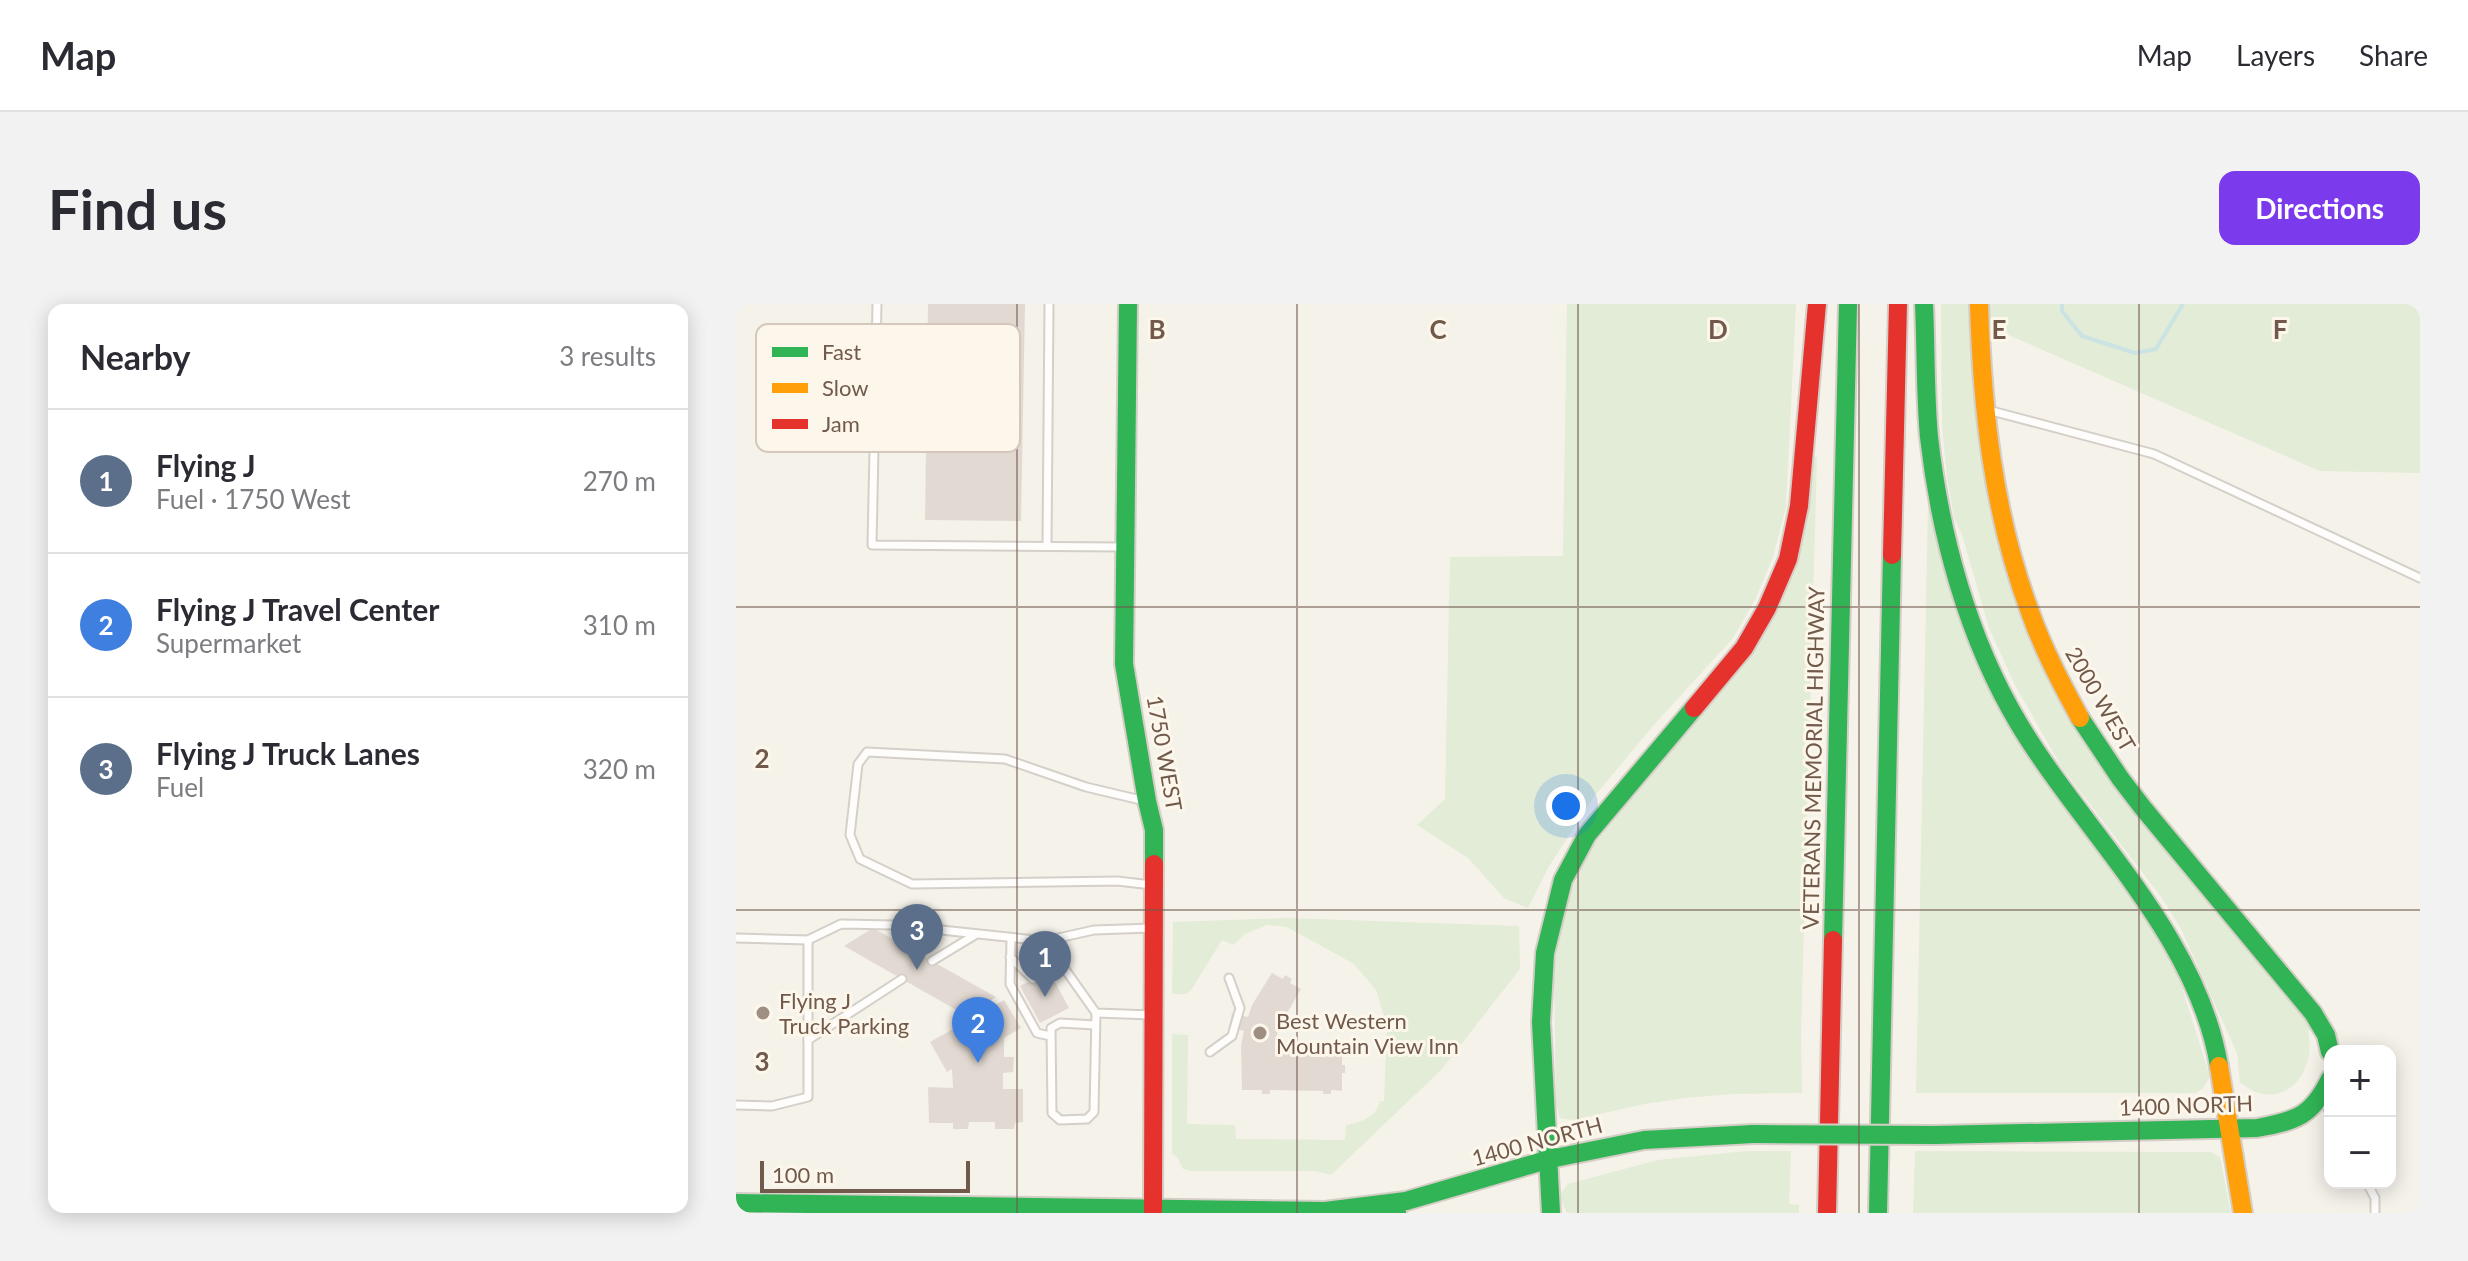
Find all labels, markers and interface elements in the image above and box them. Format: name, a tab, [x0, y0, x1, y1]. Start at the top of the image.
text: Map	[40, 32, 116, 78]
text: Map	[2137, 38, 2192, 72]
text: Layers	[2236, 38, 2315, 72]
text: Share	[2359, 38, 2428, 72]
button: Directions	[2219, 171, 2420, 245]
text: Find us	[48, 175, 227, 242]
text: B	[1148, 313, 1166, 345]
text: C	[1429, 313, 1447, 345]
text: D	[1708, 313, 1728, 345]
text: E	[1992, 313, 2006, 345]
text: F	[2273, 313, 2287, 345]
legend	[756, 324, 1020, 452]
text: Nearby	[80, 336, 191, 377]
text: Fast	[822, 338, 861, 365]
text: 3 results	[559, 340, 656, 372]
text: Slow	[822, 374, 869, 401]
text: Jam	[822, 410, 860, 437]
text: Flying J	[156, 447, 256, 483]
text: 1	[98, 465, 114, 497]
text: 270 m	[583, 465, 656, 497]
text: Fuel · 1750 West	[156, 483, 351, 515]
street label: VETERANS MEMORIAL HIGHWAY	[1797, 586, 1829, 930]
text: Flying J Travel Center	[156, 591, 440, 627]
text: 2	[98, 609, 114, 641]
text: 310 m	[583, 609, 656, 641]
text: Supermarket	[156, 627, 301, 659]
street label: 2000 WEST	[2060, 642, 2142, 756]
street label: 1750 WEST	[1142, 693, 1188, 813]
text: Flying J Truck Lanes	[156, 735, 420, 771]
text: 2	[754, 742, 770, 774]
text: 3	[98, 753, 114, 785]
text: 320 m	[583, 753, 656, 785]
text: Fuel	[156, 771, 204, 803]
your location	[1546, 786, 1586, 826]
pin: 3	[891, 904, 943, 970]
pin: 1	[1019, 931, 1071, 997]
place label: Flying J Truck Parking	[779, 987, 909, 1039]
pin: 2	[952, 997, 1004, 1063]
marker: Flying J Truck Parking	[754, 1004, 772, 1022]
place label: Best Western Mountain View Inn	[1276, 1007, 1459, 1059]
marker: Best Western Mountain View Inn	[1251, 1024, 1269, 1042]
text: 3	[754, 1045, 770, 1077]
map controls	[2324, 1045, 2396, 1189]
button: +	[2324, 1045, 2396, 1117]
street label: 1400 NORTH	[2118, 1089, 2254, 1121]
street label: 1400 NORTH	[1469, 1111, 1605, 1171]
button: −	[2324, 1117, 2396, 1189]
scale bar	[760, 1157, 970, 1193]
text: 100 m	[772, 1161, 834, 1188]

